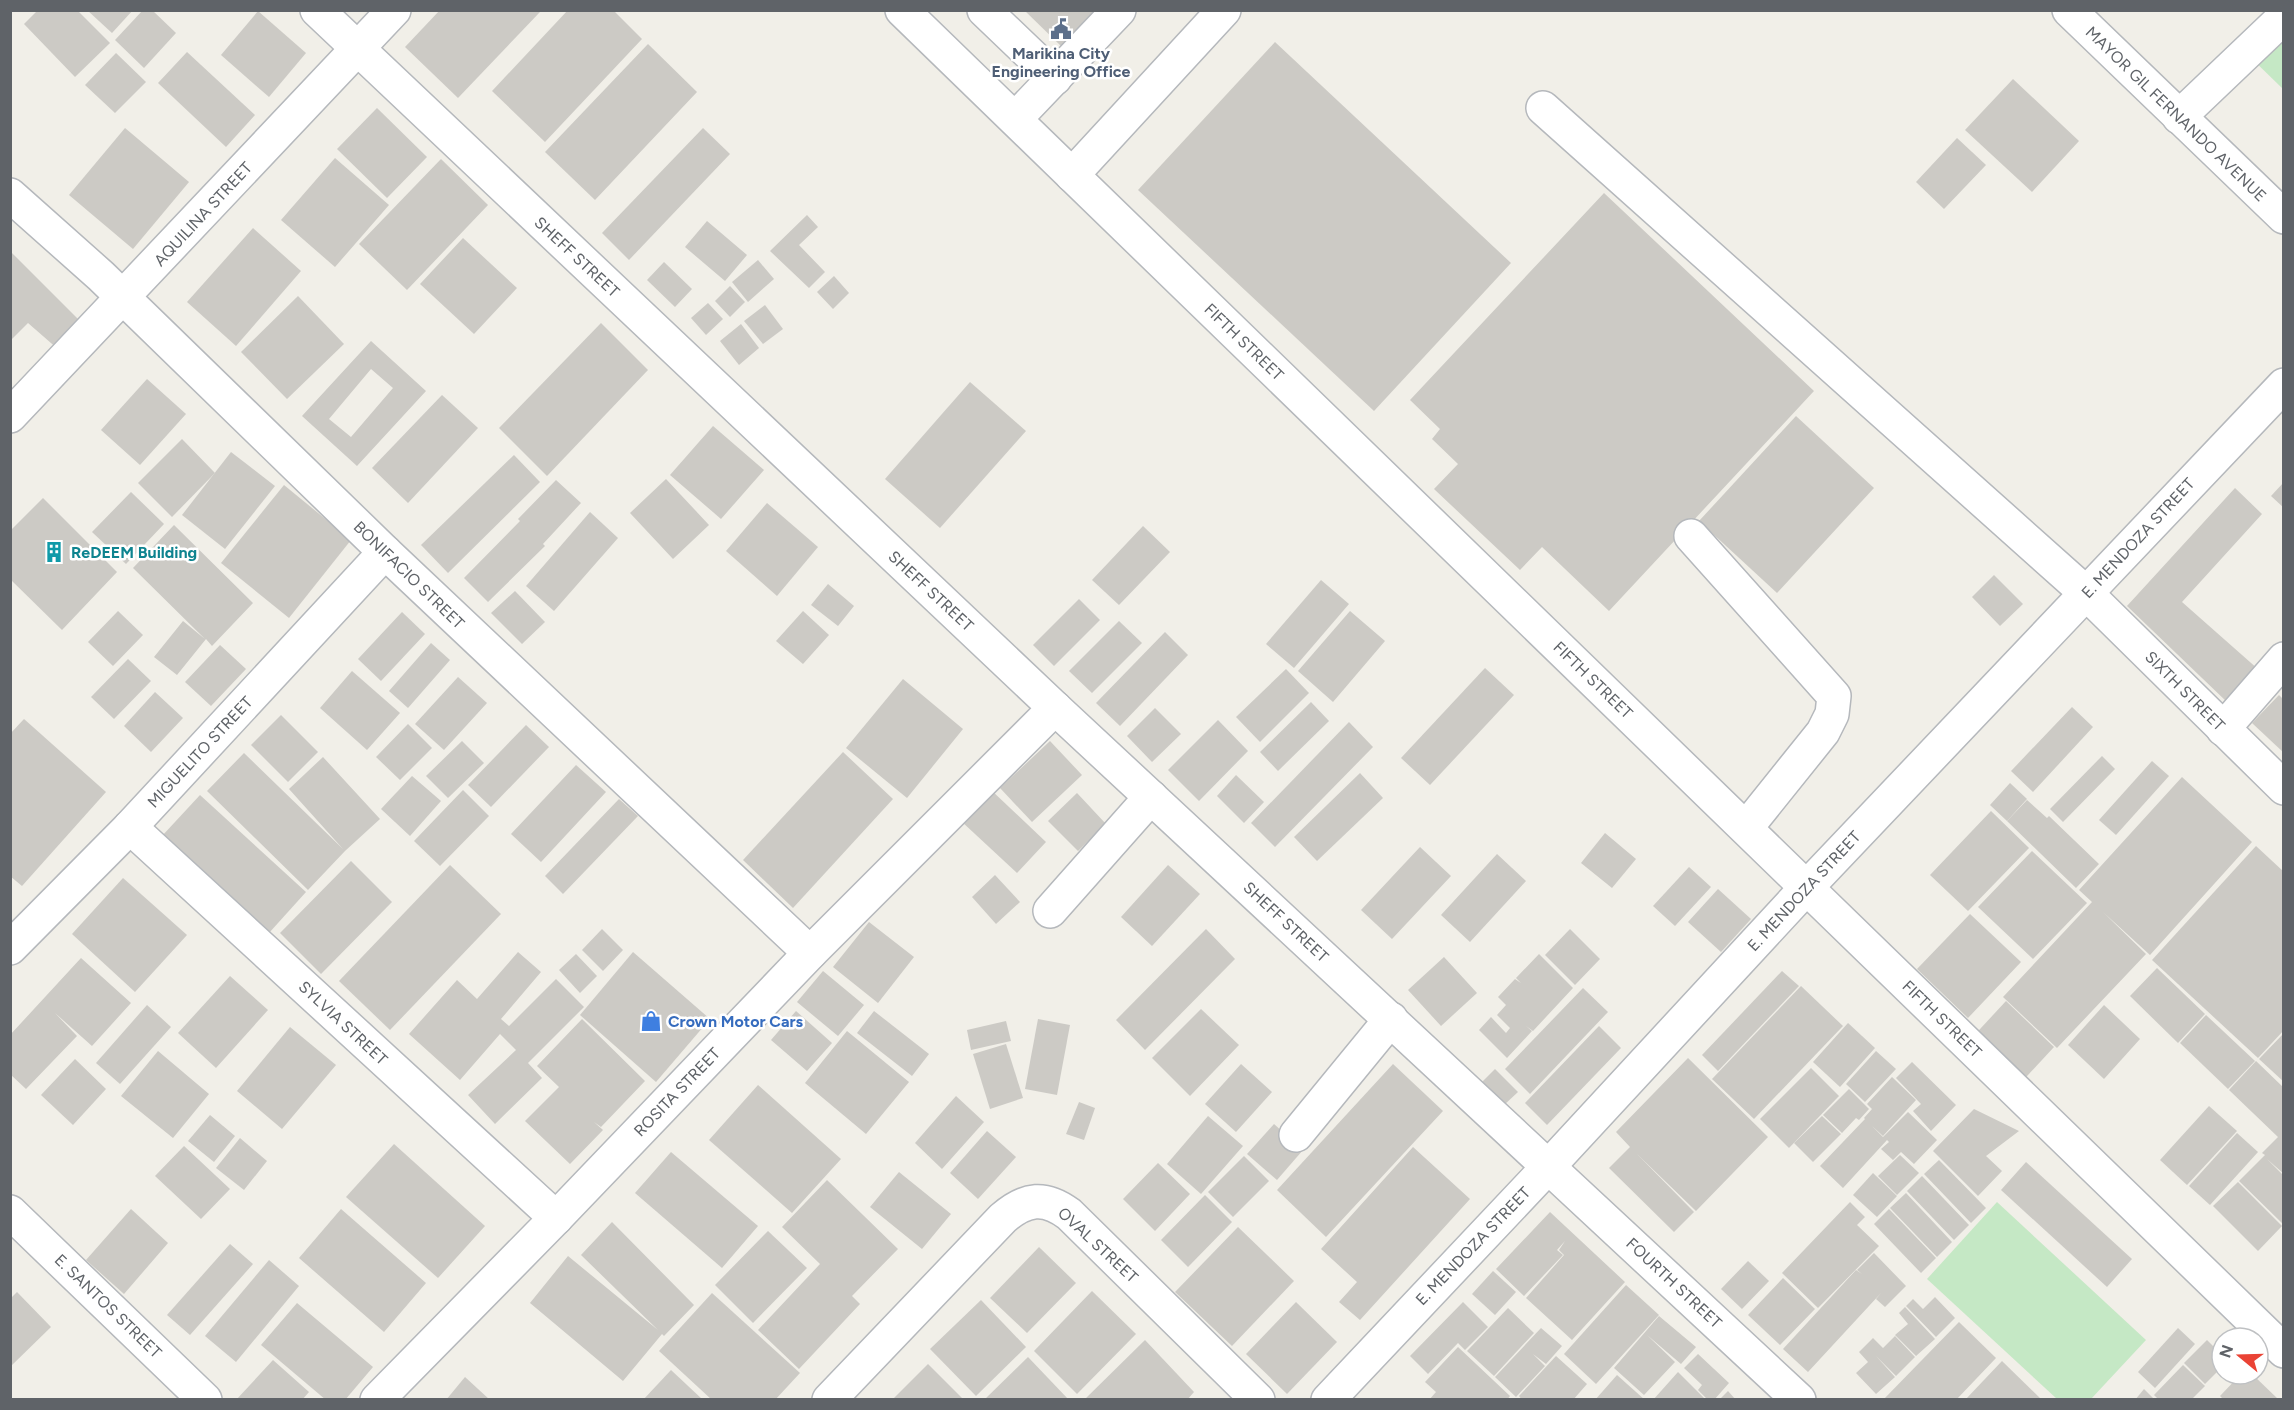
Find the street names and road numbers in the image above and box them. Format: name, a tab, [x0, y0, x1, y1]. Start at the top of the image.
street label: MAYOR GIL FERNANDO AVENUE	[2082, 22, 2270, 206]
street label: AQUILINA STREET	[150, 158, 256, 270]
street label: SHEFF STREET	[531, 213, 623, 301]
street label: FIFTH STREET	[1200, 299, 1288, 385]
street label: E. MENDOZA STREET	[2077, 474, 2199, 602]
street label: BONIFACIO STREET	[350, 517, 469, 633]
street label: SHEFF STREET	[885, 547, 977, 635]
street label: FIFTH STREET	[1549, 637, 1637, 723]
street label: SIXTH STREET	[2141, 647, 2229, 735]
street label: MIGUELITO STREET	[144, 692, 257, 812]
street label: E. MENDOZA STREET	[1743, 827, 1865, 955]
street label: SHEFF STREET	[1240, 878, 1332, 966]
street label: FIFTH STREET	[1898, 976, 1986, 1062]
street label: SYLVIA STREET	[295, 977, 391, 1069]
street label: ROSITA STREET	[630, 1044, 724, 1140]
street label: E. MENDOZA STREET	[1412, 1183, 1534, 1309]
street label: OVAL STREET	[1054, 1203, 1142, 1287]
street label: FOURTH STREET	[1622, 1234, 1726, 1332]
street label: E. SANTOS STREET	[51, 1250, 166, 1362]

